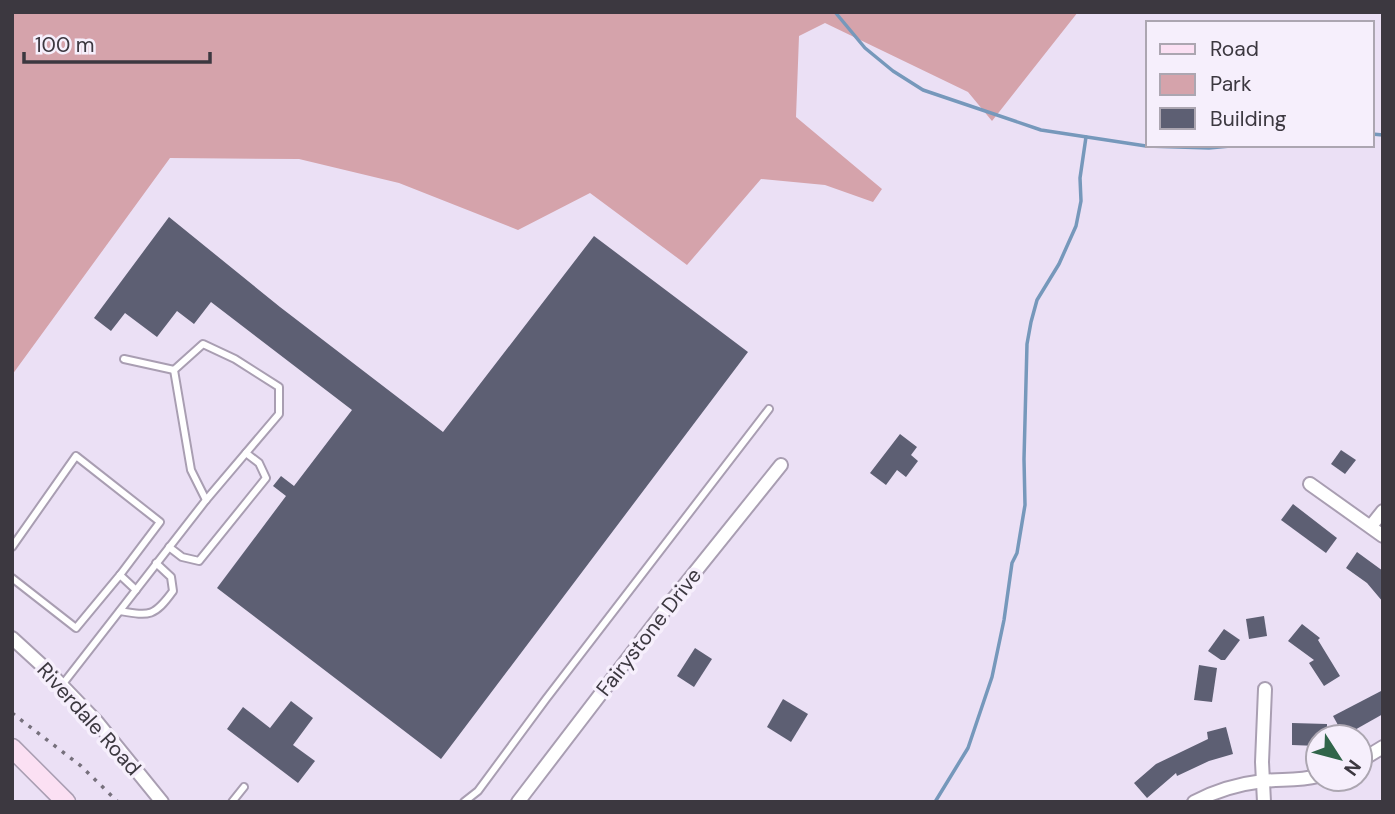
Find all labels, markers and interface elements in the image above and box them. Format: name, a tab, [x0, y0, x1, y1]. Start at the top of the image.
scale bar	[24, 21, 210, 65]
legend	[1146, 21, 1374, 147]
text: 100 m	[35, 31, 95, 59]
text: Road	[1210, 35, 1259, 63]
text: Park	[1210, 70, 1252, 98]
text: Building	[1210, 105, 1287, 133]
street label: Fairystone Drive	[590, 562, 708, 702]
street label: Riverdale Road	[31, 656, 147, 782]
north arrow	[1304, 723, 1374, 793]
text: N	[1338, 755, 1367, 781]

